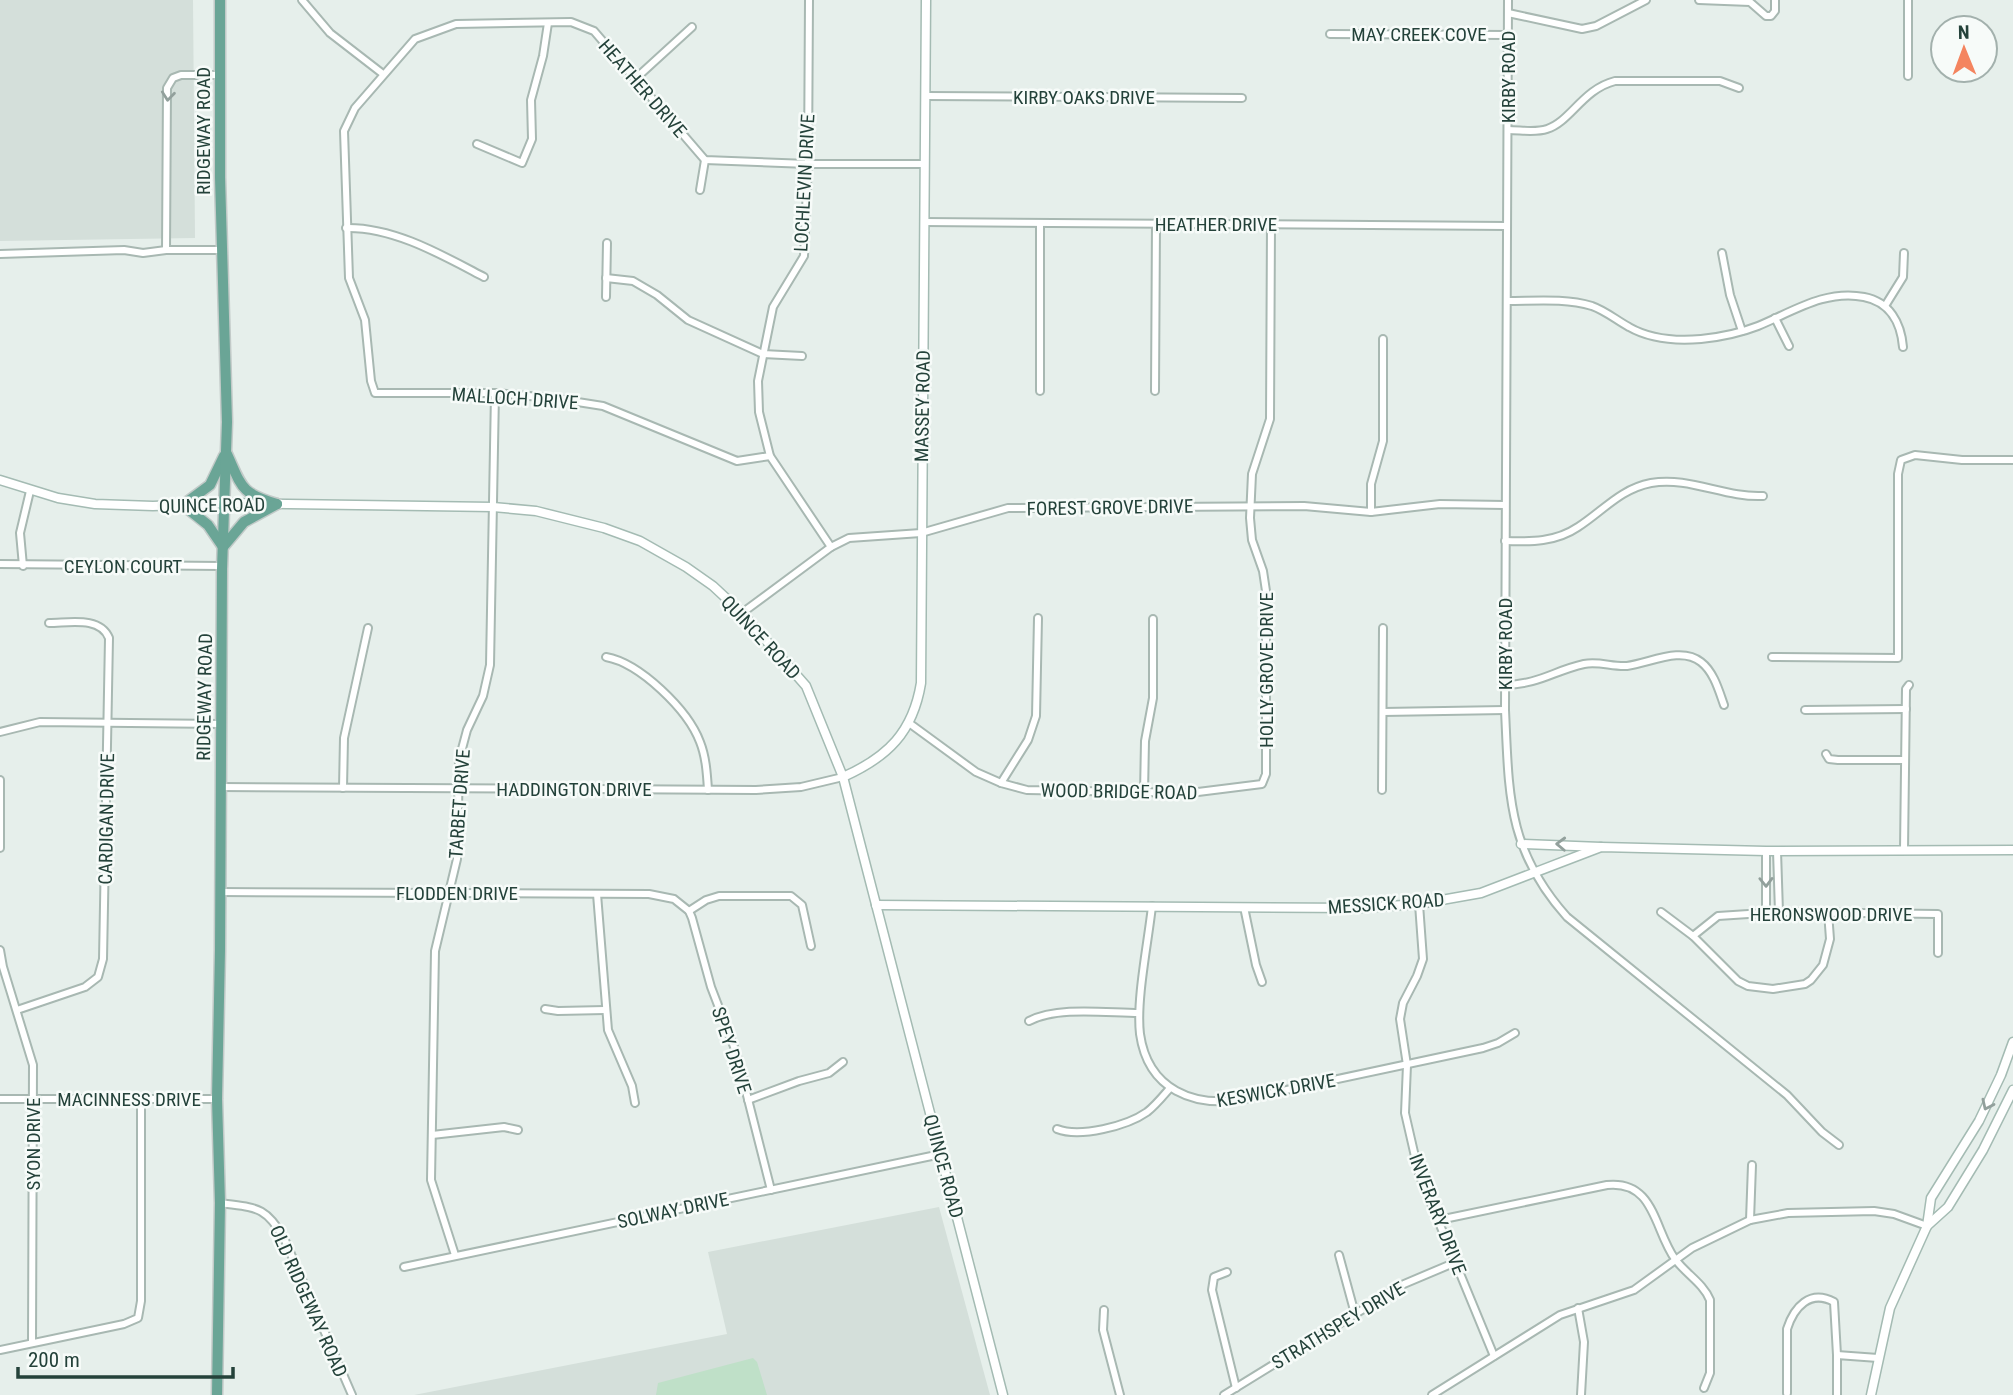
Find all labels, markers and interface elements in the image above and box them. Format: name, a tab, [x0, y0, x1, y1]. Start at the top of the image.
north arrow	[1929, 14, 1999, 84]
text: N	[1958, 21, 1970, 44]
street label: MAY CREEK COVE	[1351, 23, 1487, 46]
street label: KIRBY ROAD	[1497, 31, 1520, 123]
street label: HEATHER DRIVE	[594, 35, 691, 142]
street label: RIDGEWAY ROAD	[192, 67, 215, 195]
street label: KIRBY OAKS DRIVE	[1013, 86, 1155, 109]
one-way arrow	[161, 91, 176, 102]
street label: LOCHLEVIN DRIVE	[789, 113, 820, 253]
street label: HEATHER DRIVE	[1155, 213, 1277, 236]
street label: MASSEY ROAD	[910, 350, 935, 462]
street label: MALLOCH DRIVE	[451, 383, 579, 414]
street label: QUINCE ROAD	[159, 493, 265, 518]
street label: FOREST GROVE DRIVE	[1027, 495, 1193, 520]
street label: CEYLON COURT	[64, 555, 182, 578]
street label: QUINCE ROAD	[716, 591, 805, 684]
street label: HOLLY GROVE DRIVE	[1255, 592, 1278, 748]
street label: KIRBY ROAD	[1494, 598, 1517, 690]
street label: RIDGEWAY ROAD	[192, 633, 217, 761]
street label: TARBET DRIVE	[444, 748, 475, 860]
street label: CARDIGAN DRIVE	[94, 753, 119, 885]
street label: HADDINGTON DRIVE	[496, 778, 652, 801]
street label: WOOD BRIDGE ROAD	[1040, 779, 1198, 804]
one-way arrow	[1555, 837, 1566, 852]
one-way arrow	[1758, 877, 1774, 888]
street label: FLODDEN DRIVE	[396, 882, 518, 905]
street label: MESSICK ROAD	[1327, 888, 1445, 919]
street label: HERONSWOOD DRIVE	[1750, 903, 1912, 926]
street label: SPEY DRIVE	[707, 1004, 756, 1096]
street label: KESWICK DRIVE	[1215, 1069, 1337, 1112]
street label: MACINNESS DRIVE	[57, 1088, 201, 1111]
one-way arrow	[1981, 1097, 1995, 1110]
street label: SYON DRIVE	[22, 1098, 45, 1190]
street label: QUINCE ROAD	[919, 1112, 968, 1220]
street label: INVERARY DRIVE	[1404, 1151, 1471, 1278]
street label: SOLWAY DRIVE	[615, 1187, 731, 1234]
street label: OLD RIDGEWAY ROAD	[265, 1222, 352, 1381]
street label: STRATHSPEY DRIVE	[1268, 1277, 1409, 1374]
scale bar	[18, 1336, 233, 1380]
text: 200 m	[28, 1348, 80, 1372]

